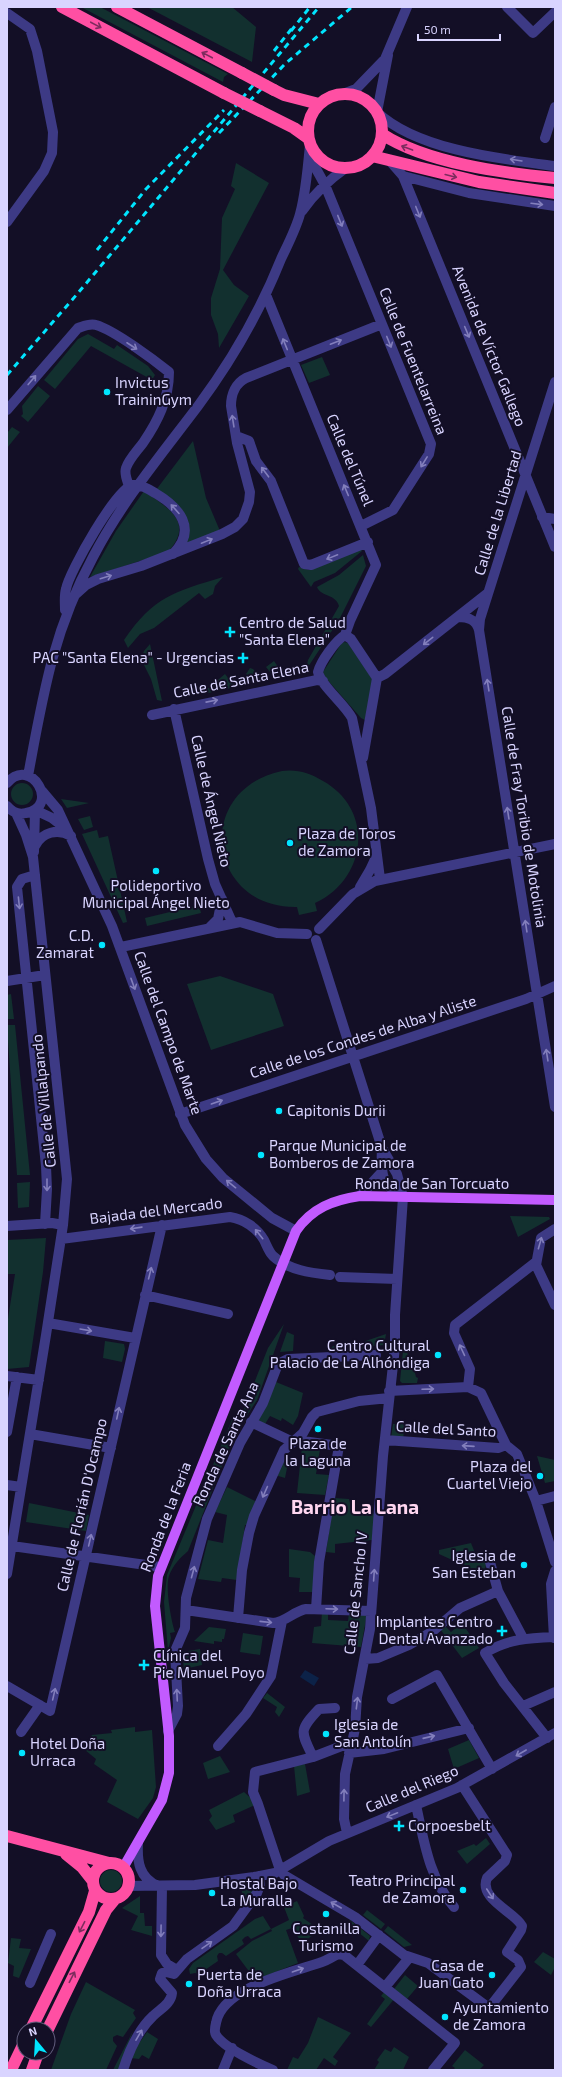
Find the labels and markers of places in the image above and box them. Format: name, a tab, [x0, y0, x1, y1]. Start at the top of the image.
place label: Invictus TraininGym	[115, 373, 192, 408]
marker: Invictus TraininGym	[102, 387, 112, 397]
place label: Centro de Salud "Santa Elena"	[239, 613, 346, 648]
marker: Centro de Salud "Santa Elena"	[224, 626, 236, 638]
place label: PAC "Santa Elena" - Urgencias	[33, 648, 234, 666]
marker: PAC "Santa Elena" - Urgencias	[237, 652, 249, 664]
place label: Plaza de Toros de Zamora	[298, 824, 396, 859]
marker: Plaza de Toros de Zamora	[285, 838, 295, 848]
marker: Polideportivo Municipal Ángel Nieto	[151, 866, 161, 876]
place label: Polideportivo Municipal Ángel Nieto	[82, 876, 230, 911]
place label: C.D. Zamarat	[36, 926, 94, 961]
marker: C.D. Zamarat	[97, 940, 107, 950]
place label: Capitonis Durii	[287, 1101, 386, 1119]
marker: Capitonis Durii	[274, 1106, 284, 1116]
place label: Parque Municipal de Bomberos de Zamora	[269, 1136, 415, 1171]
marker: Parque Municipal de Bomberos de Zamora	[256, 1150, 266, 1160]
place label: Centro Cultural Palacio de La Alhóndiga	[270, 1336, 431, 1371]
marker: Centro Cultural Palacio de La Alhóndiga	[433, 1350, 443, 1360]
marker: Plaza de la Laguna	[313, 1424, 323, 1434]
place label: Plaza de la Laguna	[285, 1434, 351, 1469]
place label: Plaza del Cuartel Viejo	[447, 1457, 533, 1493]
marker: Plaza del Cuartel Viejo	[535, 1471, 545, 1481]
place label: Iglesia de San Esteban	[432, 1546, 516, 1581]
marker: Iglesia de San Esteban	[519, 1560, 529, 1570]
place label: Implantes Centro Dental Avanzado	[376, 1612, 493, 1647]
marker: Implantes Centro Dental Avanzado	[496, 1625, 508, 1637]
place label: Clínica del Pie Manuel Poyo	[153, 1646, 265, 1681]
marker: Clínica del Pie Manuel Poyo	[138, 1659, 150, 1671]
place label: Iglesia de San Antolín	[334, 1715, 412, 1750]
marker: Iglesia de San Antolín	[321, 1729, 331, 1739]
place label: Hotel Doña Urraca	[30, 1734, 105, 1769]
marker: Hotel Doña Urraca	[17, 1748, 27, 1758]
place label: Corpoesbelt	[408, 1816, 491, 1834]
marker: Corpoesbelt	[393, 1820, 405, 1832]
place label: Teatro Principal de Zamora	[349, 1871, 456, 1906]
place label: Hostal Bajo La Muralla	[220, 1874, 297, 1909]
marker: Teatro Principal de Zamora	[458, 1885, 468, 1895]
marker: Hostal Bajo La Muralla	[207, 1888, 217, 1898]
marker: Costanilla Turismo	[321, 1909, 331, 1919]
place label: Costanilla Turismo	[292, 1919, 360, 1954]
place label: Casa de Juan Gato	[418, 1956, 484, 1991]
place label: Puerta de Doña Urraca	[197, 1965, 282, 2000]
marker: Casa de Juan Gato	[487, 1970, 497, 1980]
marker: Puerta de Doña Urraca	[184, 1979, 194, 1989]
place label: Ayuntamiento de Zamora	[453, 1998, 549, 2033]
marker: Ayuntamiento de Zamora	[440, 2012, 450, 2022]

